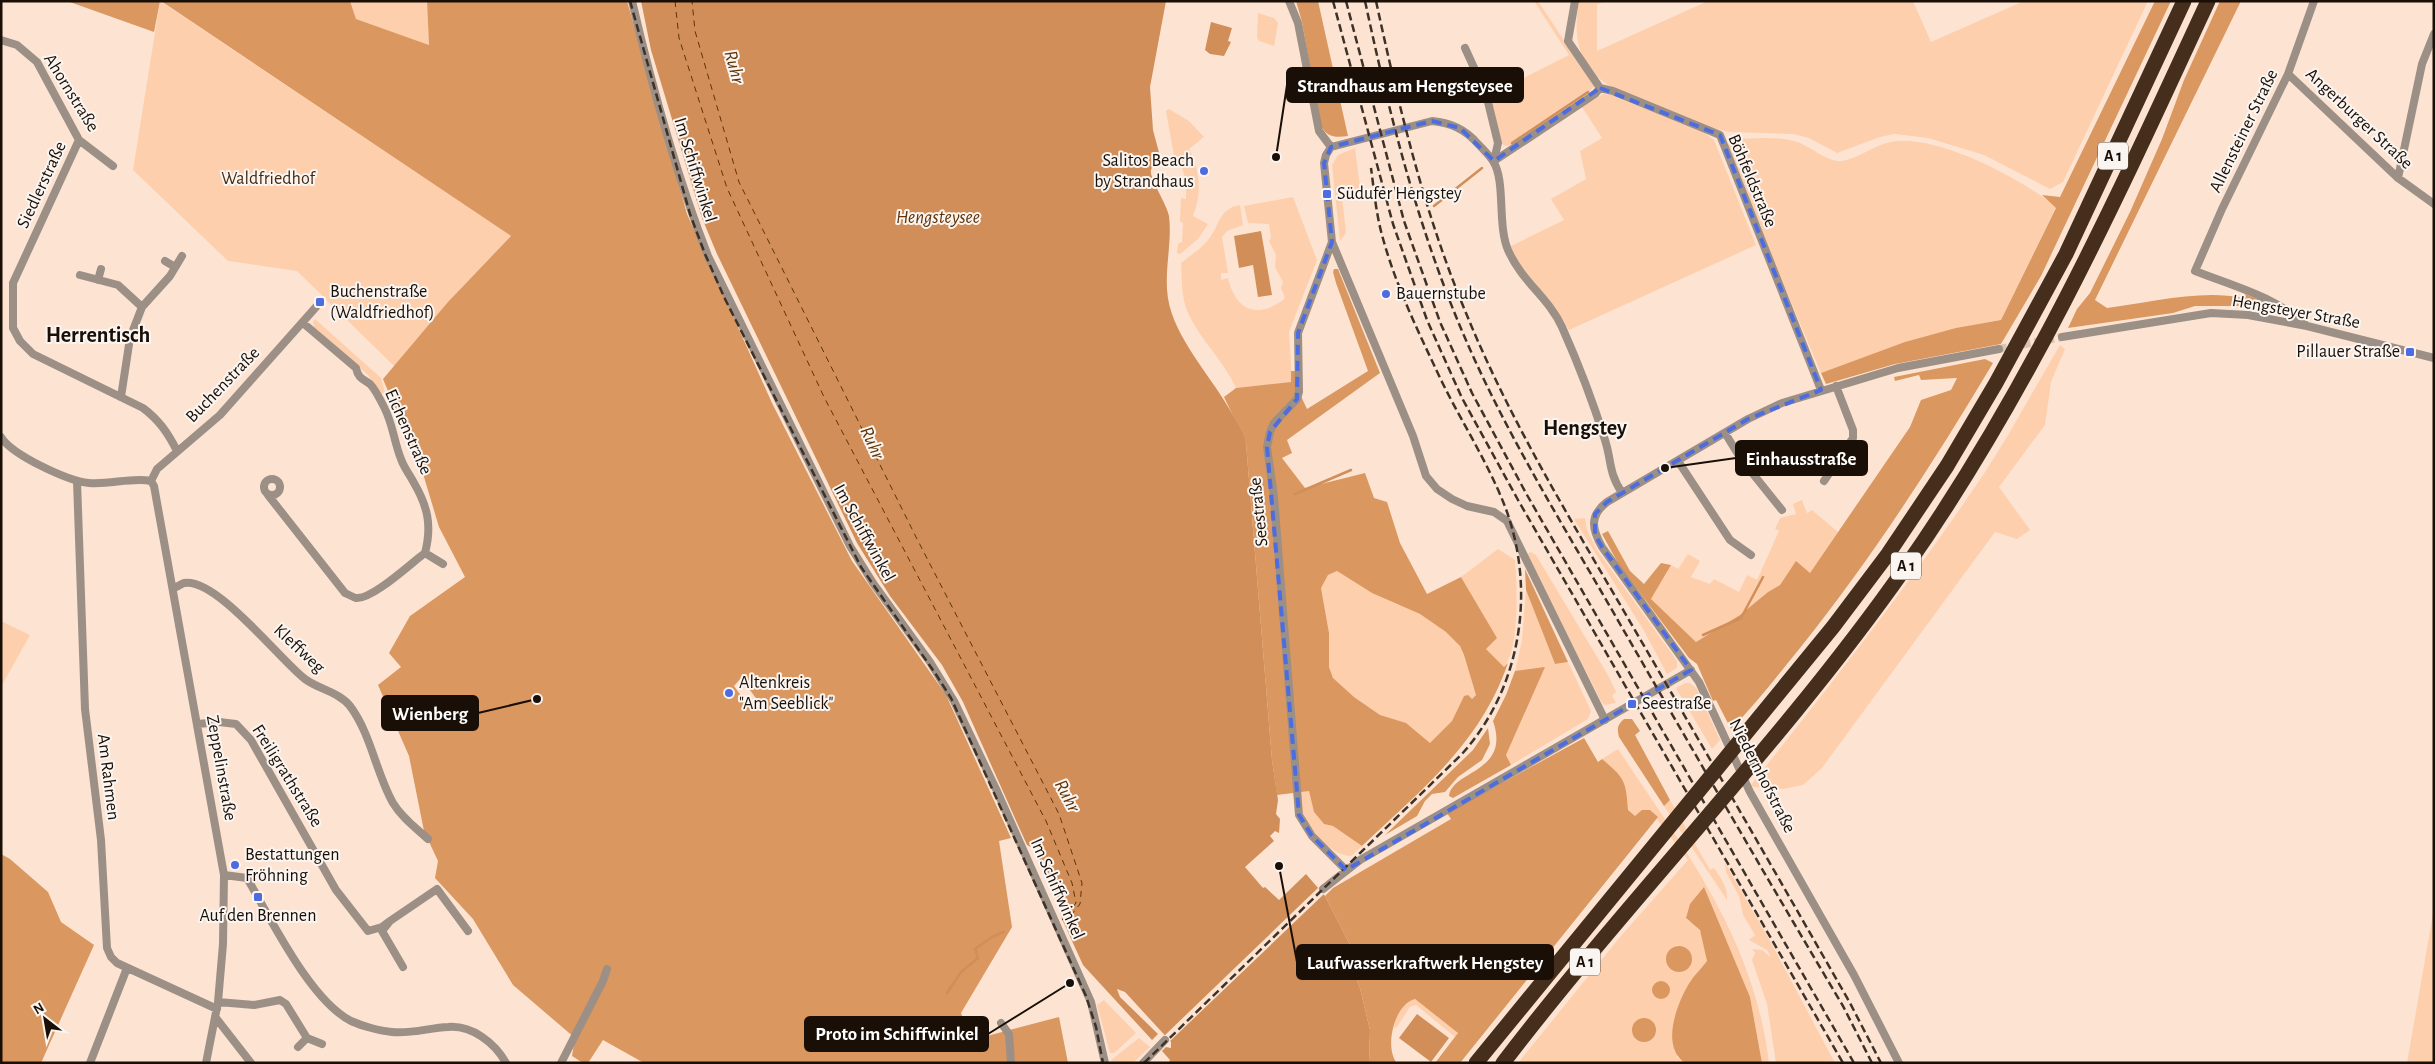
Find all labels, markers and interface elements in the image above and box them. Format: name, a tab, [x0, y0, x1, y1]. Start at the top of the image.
water label: Ruhr	[720, 48, 748, 87]
street label: Ahornstraße	[40, 51, 102, 135]
street label: Angerburger Straße	[2302, 65, 2416, 173]
street label: Allensteiner Straße	[2206, 67, 2282, 195]
callout: Strandhaus am Hengsteysee	[1287, 68, 1523, 102]
text: Strandhaus am Hengsteysee	[1297, 77, 1513, 96]
street label: Im Schiffwinkel	[671, 116, 719, 224]
street label: Böhfeldstraße	[1724, 132, 1780, 230]
street label: Siedlerstraße	[14, 139, 70, 231]
road number: A 1	[2098, 142, 2128, 170]
place label: Salitos Beach by Strandhaus	[1094, 152, 1194, 191]
marker: Salitos Beach by Strandhaus	[1198, 165, 1210, 177]
park label: Waldfriedhof	[221, 170, 316, 188]
place label: Südufer Hengstey	[1337, 185, 1462, 203]
marker: Südufer Hengstey	[1321, 188, 1333, 200]
water label: Hengsteysee	[896, 208, 980, 227]
place label: Buchenstraße (Waldfriedhof)	[330, 283, 434, 322]
place label: Bauernstube	[1396, 285, 1486, 303]
marker: Bauernstube	[1380, 288, 1392, 300]
street label: Hengsteyer Straße	[2231, 292, 2361, 332]
marker: Buchenstraße (Waldfriedhof)	[314, 296, 326, 308]
district label: Herrentisch	[46, 324, 150, 346]
place label: Pillauer Straße	[2296, 343, 2400, 361]
street label: Buchenstraße	[183, 344, 263, 426]
marker: Pillauer Straße	[2404, 346, 2416, 358]
street label: Eichenstraße	[381, 387, 435, 477]
district label: Hengstey	[1543, 417, 1627, 440]
water label: Ruhr	[856, 424, 888, 463]
callout: Einhausstraße	[1736, 441, 1867, 475]
text: Einhausstraße	[1746, 450, 1856, 469]
street label: Seestraße	[1246, 477, 1272, 547]
street label: Im Schiffwinkel	[830, 481, 898, 585]
road number: A 1	[1891, 552, 1921, 580]
street label: Kleffweg	[270, 621, 328, 677]
place label: Altenkreis "Am Seeblick"	[739, 674, 834, 713]
marker: Altenkreis "Am Seeblick"	[723, 687, 735, 699]
place label: Seestraße	[1642, 695, 1711, 713]
callout: Wienberg	[382, 696, 478, 730]
marker: Seestraße	[1626, 698, 1638, 710]
text: Wienberg	[392, 705, 469, 724]
street label: Zeppelinstraße	[203, 714, 239, 822]
street label: Niedernhofstraße	[1725, 716, 1799, 836]
street label: Freiligrathstraße	[248, 722, 326, 830]
street label: Am Rahmen	[94, 733, 122, 821]
water label: Ruhr	[1051, 777, 1084, 816]
street label: Im Schiffwinkel	[1027, 836, 1087, 942]
place label: Bestattungen Fröhning	[245, 846, 340, 885]
marker: Bestattungen Fröhning	[229, 859, 241, 871]
marker: Auf den Brennen	[252, 891, 264, 903]
place label: Auf den Brennen	[200, 907, 316, 925]
callout: Laufwasserkraftwerk Hengstey	[1297, 945, 1553, 979]
road number: A 1	[1570, 949, 1600, 976]
text: Laufwasserkraftwerk Hengstey	[1307, 954, 1544, 973]
north arrow	[20, 994, 70, 1044]
text: N	[31, 1000, 47, 1017]
callout: Proto im Schiffwinkel	[805, 1017, 988, 1051]
text: Proto im Schiffwinkel	[815, 1025, 979, 1044]

